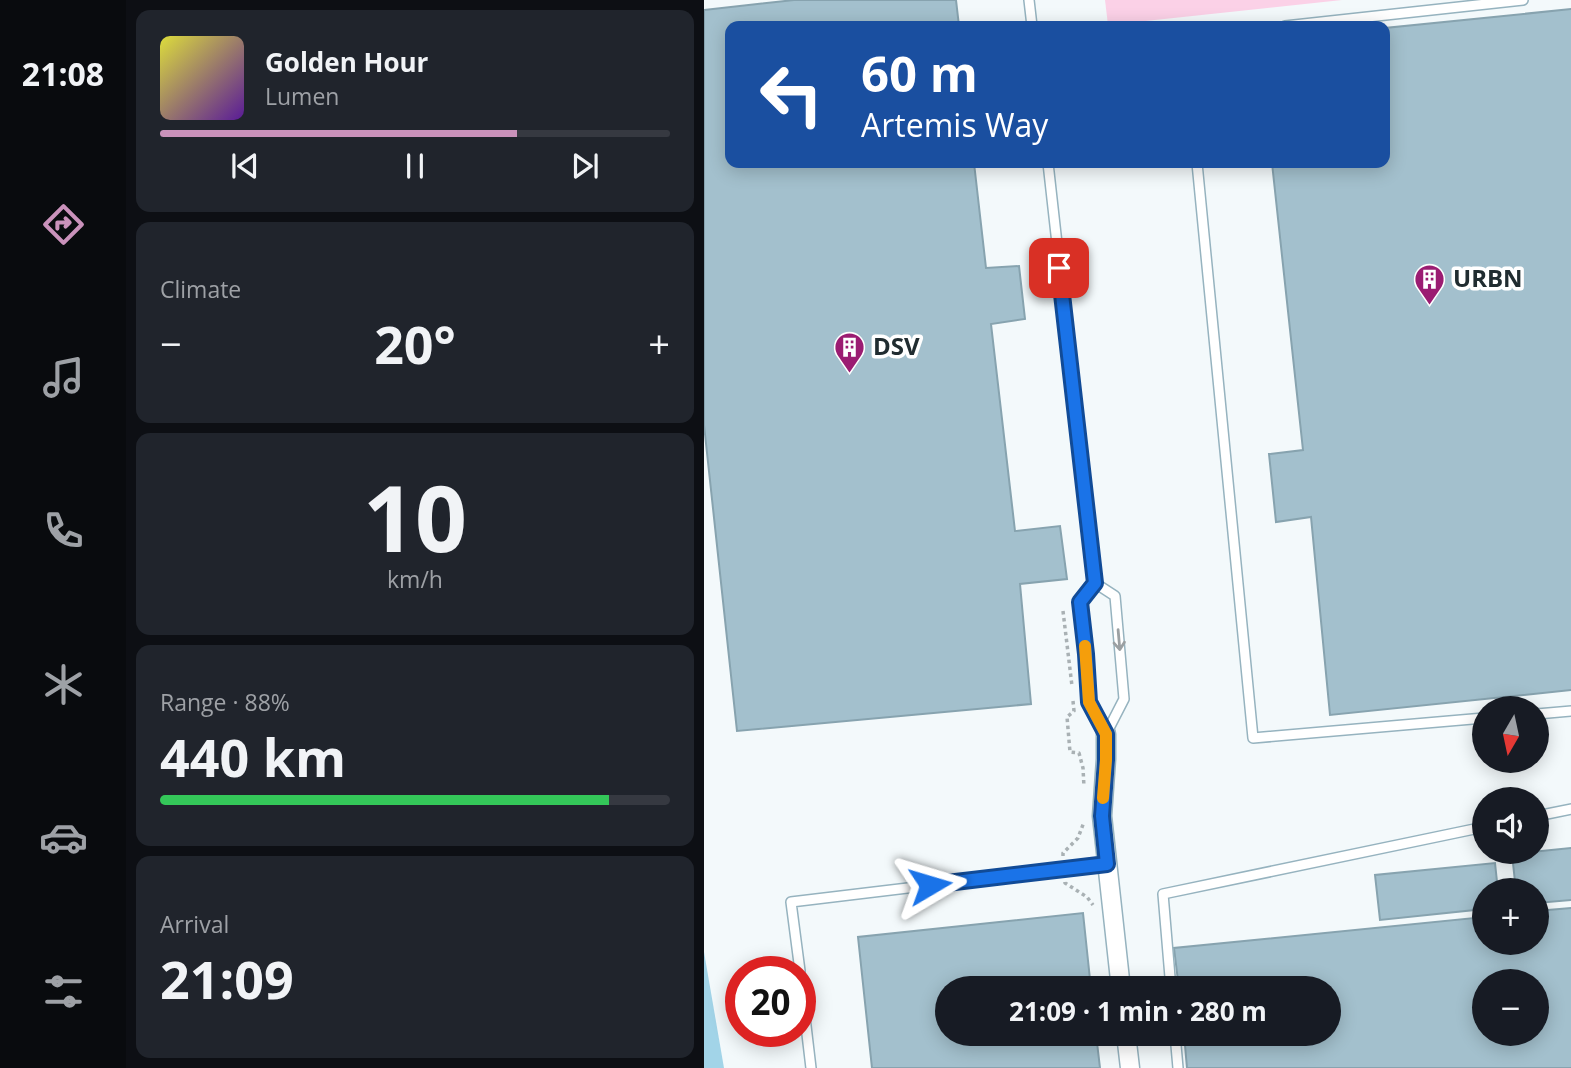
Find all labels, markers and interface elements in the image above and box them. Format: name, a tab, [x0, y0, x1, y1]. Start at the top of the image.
text: 60 m	[861, 40, 978, 106]
text: Golden Hour	[265, 44, 428, 80]
icon: left	[746, 49, 837, 140]
text: 21:08	[22, 52, 104, 95]
text: Lumen	[265, 80, 339, 112]
text: Artemis Way	[861, 103, 1048, 146]
icon: previous	[226, 147, 264, 185]
icon: pause	[396, 147, 434, 185]
icon: next	[566, 147, 604, 185]
icon: directions	[39, 200, 88, 249]
pin	[1029, 238, 1089, 298]
icon: arrive	[1040, 249, 1078, 287]
place label: URBN	[1453, 261, 1523, 294]
building icon: URBN	[1413, 262, 1447, 306]
text: Climate	[160, 273, 241, 305]
text: 20°	[374, 308, 456, 379]
text: −	[160, 317, 182, 369]
text: +	[648, 317, 670, 369]
place label: DSV	[873, 329, 920, 362]
building icon: DSV	[833, 330, 867, 374]
icon: music	[39, 353, 88, 402]
text: 10	[363, 455, 467, 579]
icon: phone	[39, 506, 88, 555]
text: km/h	[387, 563, 443, 595]
one-way arrow	[1113, 629, 1126, 651]
icon: climate	[39, 660, 88, 709]
text: Range · 88%	[160, 686, 290, 718]
north arrow	[1472, 696, 1549, 774]
map controls	[1472, 696, 1549, 1046]
text: 440 km	[160, 721, 346, 792]
button: sound	[1472, 787, 1549, 864]
icon: car	[39, 813, 88, 862]
position arrow	[893, 848, 967, 922]
button: +	[1472, 878, 1549, 955]
text: Arrival	[160, 908, 229, 940]
text: 21:09	[160, 943, 294, 1014]
speed limit sign: 20	[725, 956, 816, 1047]
icon: filters	[39, 967, 88, 1016]
button: −	[1472, 969, 1549, 1046]
text: 21:09 · 1 min · 280 m	[1009, 993, 1267, 1029]

